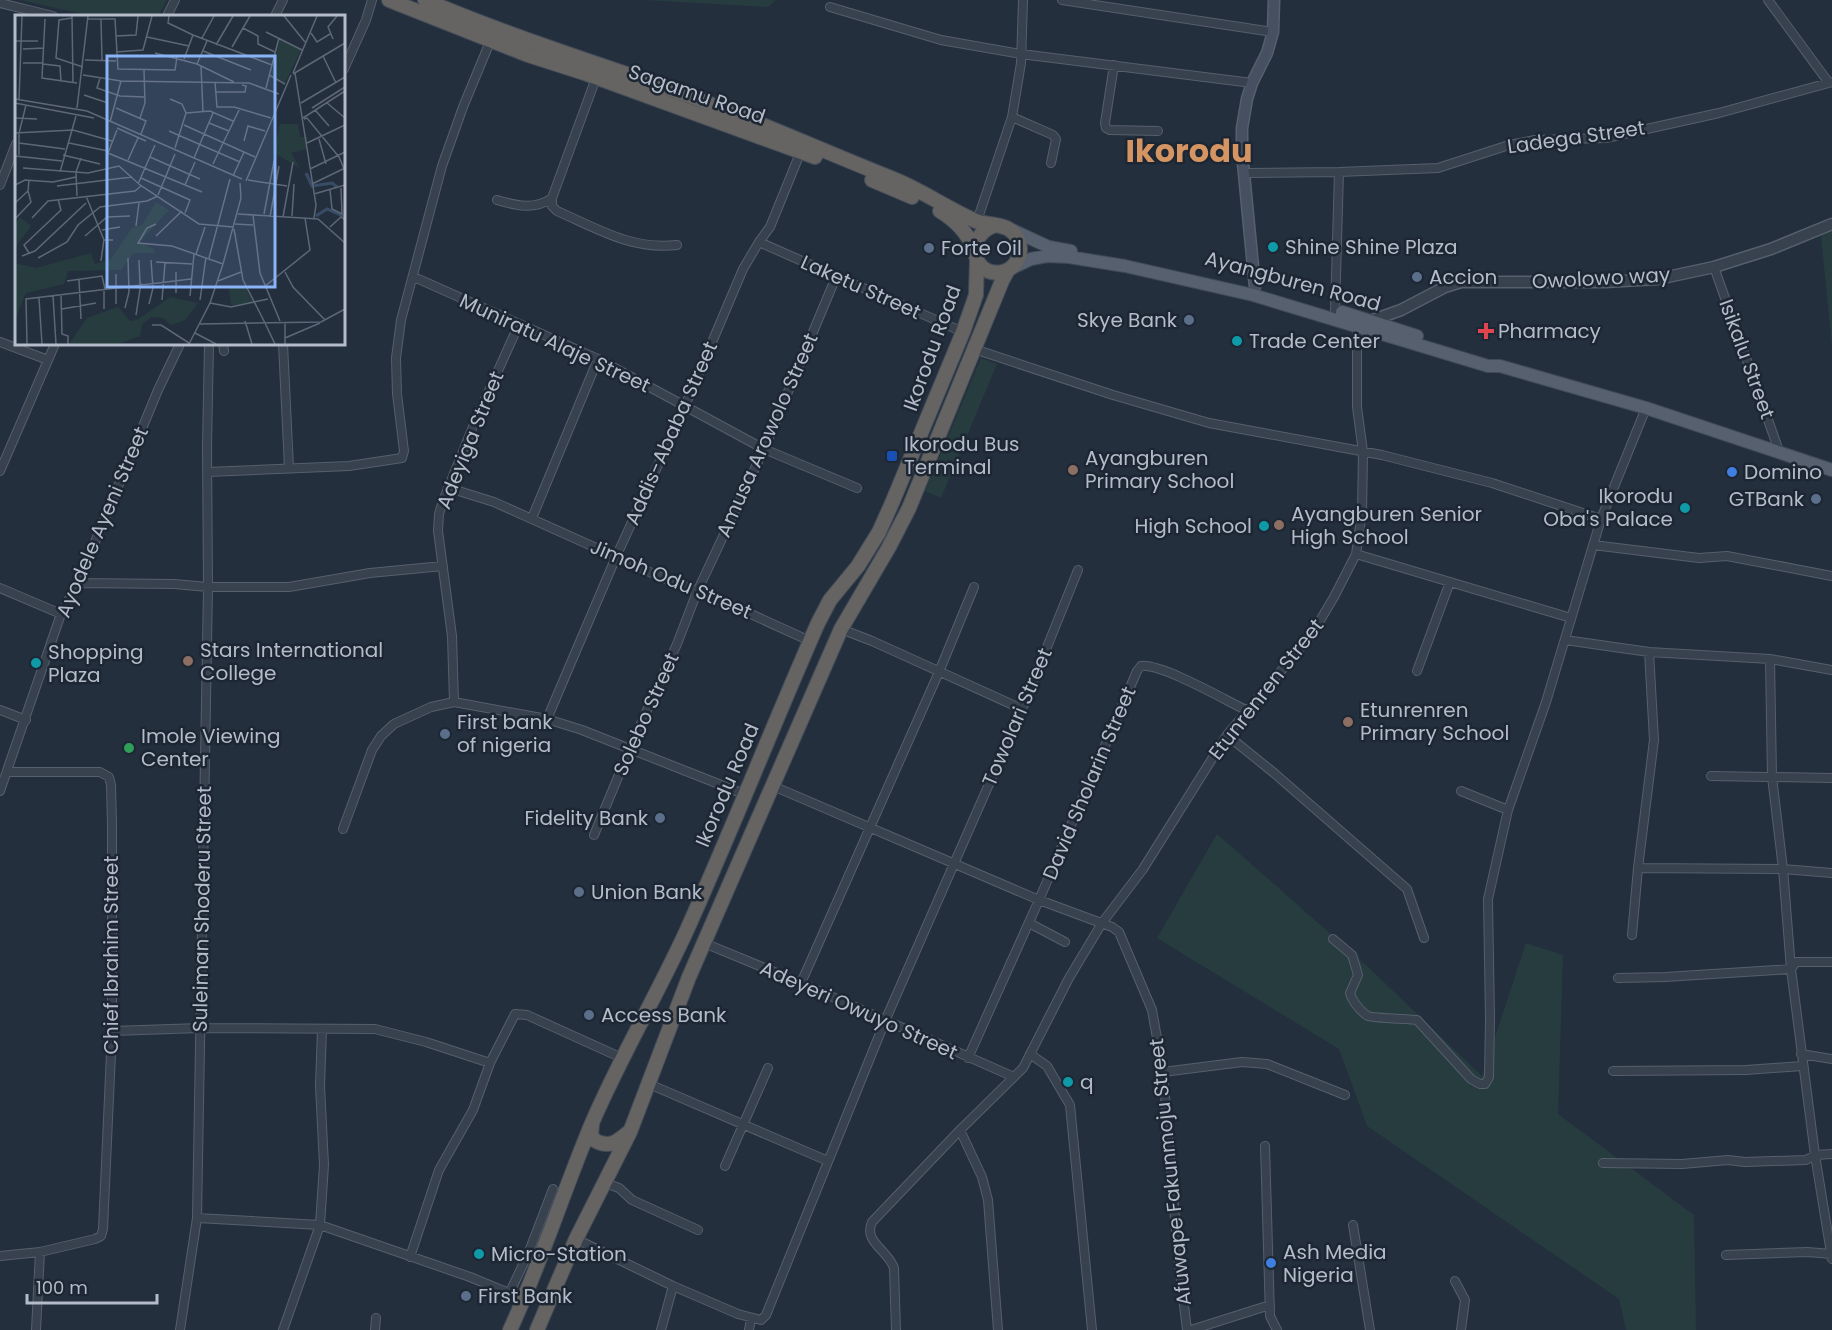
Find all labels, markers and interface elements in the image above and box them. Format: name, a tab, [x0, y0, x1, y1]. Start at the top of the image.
inset map	[15, 15, 345, 345]
street label: Sagamu Road	[625, 57, 769, 131]
street label: Ladega Street	[1505, 113, 1647, 161]
district label: Ikorodu	[1126, 128, 1252, 173]
place label: Shine Shine Plaza	[1285, 233, 1458, 261]
place label: Forte Oil	[941, 234, 1022, 262]
marker: Shine Shine Plaza	[1266, 240, 1280, 254]
marker: Forte Oil	[922, 241, 936, 255]
street label: Ayangburen Road	[1202, 244, 1384, 318]
street label: Laketu Street	[796, 248, 926, 326]
street label: Owolowo way	[1531, 260, 1671, 296]
place label: Accion	[1429, 263, 1497, 291]
marker: Accion	[1410, 270, 1424, 284]
street label: Ikorodu Road	[896, 281, 968, 415]
street label: Muniratu Alaje Street	[455, 287, 655, 399]
street label: Isikalu Street	[1712, 295, 1782, 423]
place label: Skye Bank	[1077, 306, 1178, 334]
marker: Skye Bank	[1182, 313, 1196, 327]
place label: Pharmacy	[1498, 317, 1601, 345]
marker: Pharmacy	[1479, 324, 1493, 338]
place label: Trade Center	[1249, 327, 1380, 355]
street label: Amusa Arowolo Street	[709, 328, 825, 542]
marker: Trade Center	[1230, 334, 1244, 348]
street label: Addis-Ababa Street	[618, 337, 724, 529]
street label: Adeyiga Street	[430, 367, 510, 513]
street label: Ayodele Ayeni Street	[49, 422, 155, 622]
place label: Ikorodu Bus Terminal	[904, 430, 1019, 481]
place label: Ayangburen Primary School	[1085, 444, 1234, 495]
marker: Ikorodu Bus Terminal	[885, 449, 899, 463]
place label: Domino	[1744, 458, 1822, 486]
marker: Ayangburen Primary School	[1066, 463, 1080, 477]
marker: Domino	[1725, 465, 1739, 479]
place label: Ikorodu Oba's Palace	[1543, 482, 1673, 533]
place label: GTBank	[1729, 485, 1805, 513]
marker: GTBank	[1809, 492, 1823, 506]
place label: Ayangburen Senior High School	[1291, 500, 1482, 551]
marker: Ikorodu Oba's Palace	[1678, 501, 1692, 515]
place label: High School	[1134, 512, 1252, 540]
marker: Ayangburen Senior High School	[1272, 518, 1286, 532]
marker: High School	[1257, 519, 1271, 533]
street label: Jimoh Odu Street	[586, 532, 756, 626]
street label: Etunrenren Street	[1202, 612, 1330, 766]
place label: Stars International College	[200, 636, 383, 687]
place label: Shopping Plaza	[48, 638, 144, 689]
street label: Towolari Street	[975, 644, 1059, 790]
street label: Solebo Street	[606, 648, 686, 780]
marker: Stars International College	[181, 654, 195, 668]
marker: Shopping Plaza	[29, 656, 43, 670]
street label: David Sholarin Street	[1036, 682, 1142, 884]
place label: Etunrenren Primary School	[1360, 696, 1509, 747]
place label: First bank of nigeria	[457, 708, 553, 759]
marker: Etunrenren Primary School	[1341, 715, 1355, 729]
street label: Ikorodu Road	[688, 719, 766, 851]
place label: Imole Viewing Center	[141, 722, 280, 773]
marker: First bank of nigeria	[438, 727, 452, 741]
marker: Imole Viewing Center	[122, 741, 136, 755]
street label: Suleiman Shoderu Street	[186, 786, 218, 1032]
place label: Fidelity Bank	[524, 804, 649, 832]
marker: Fidelity Bank	[653, 811, 667, 825]
street label: Chief Ibrahim Street	[97, 855, 125, 1055]
place label: Union Bank	[591, 878, 703, 906]
marker: Union Bank	[572, 885, 586, 899]
street label: Adeyeri Owuyo Street	[756, 954, 962, 1066]
place label: Access Bank	[601, 1001, 727, 1029]
marker: Access Bank	[582, 1008, 596, 1022]
street label: Afuwape Fakunmoju Street	[1142, 1037, 1198, 1307]
place label: q	[1080, 1068, 1094, 1096]
marker: q	[1061, 1075, 1075, 1089]
place label: Ash Media Nigeria	[1283, 1238, 1387, 1289]
place label: Micro-Station	[491, 1240, 627, 1268]
marker: Micro-Station	[472, 1247, 486, 1261]
marker: Ash Media Nigeria	[1264, 1256, 1278, 1270]
scale bar	[27, 1267, 158, 1305]
text: 100 m	[36, 1275, 88, 1300]
place label: First Bank	[478, 1282, 573, 1310]
marker: First Bank	[459, 1289, 473, 1303]

